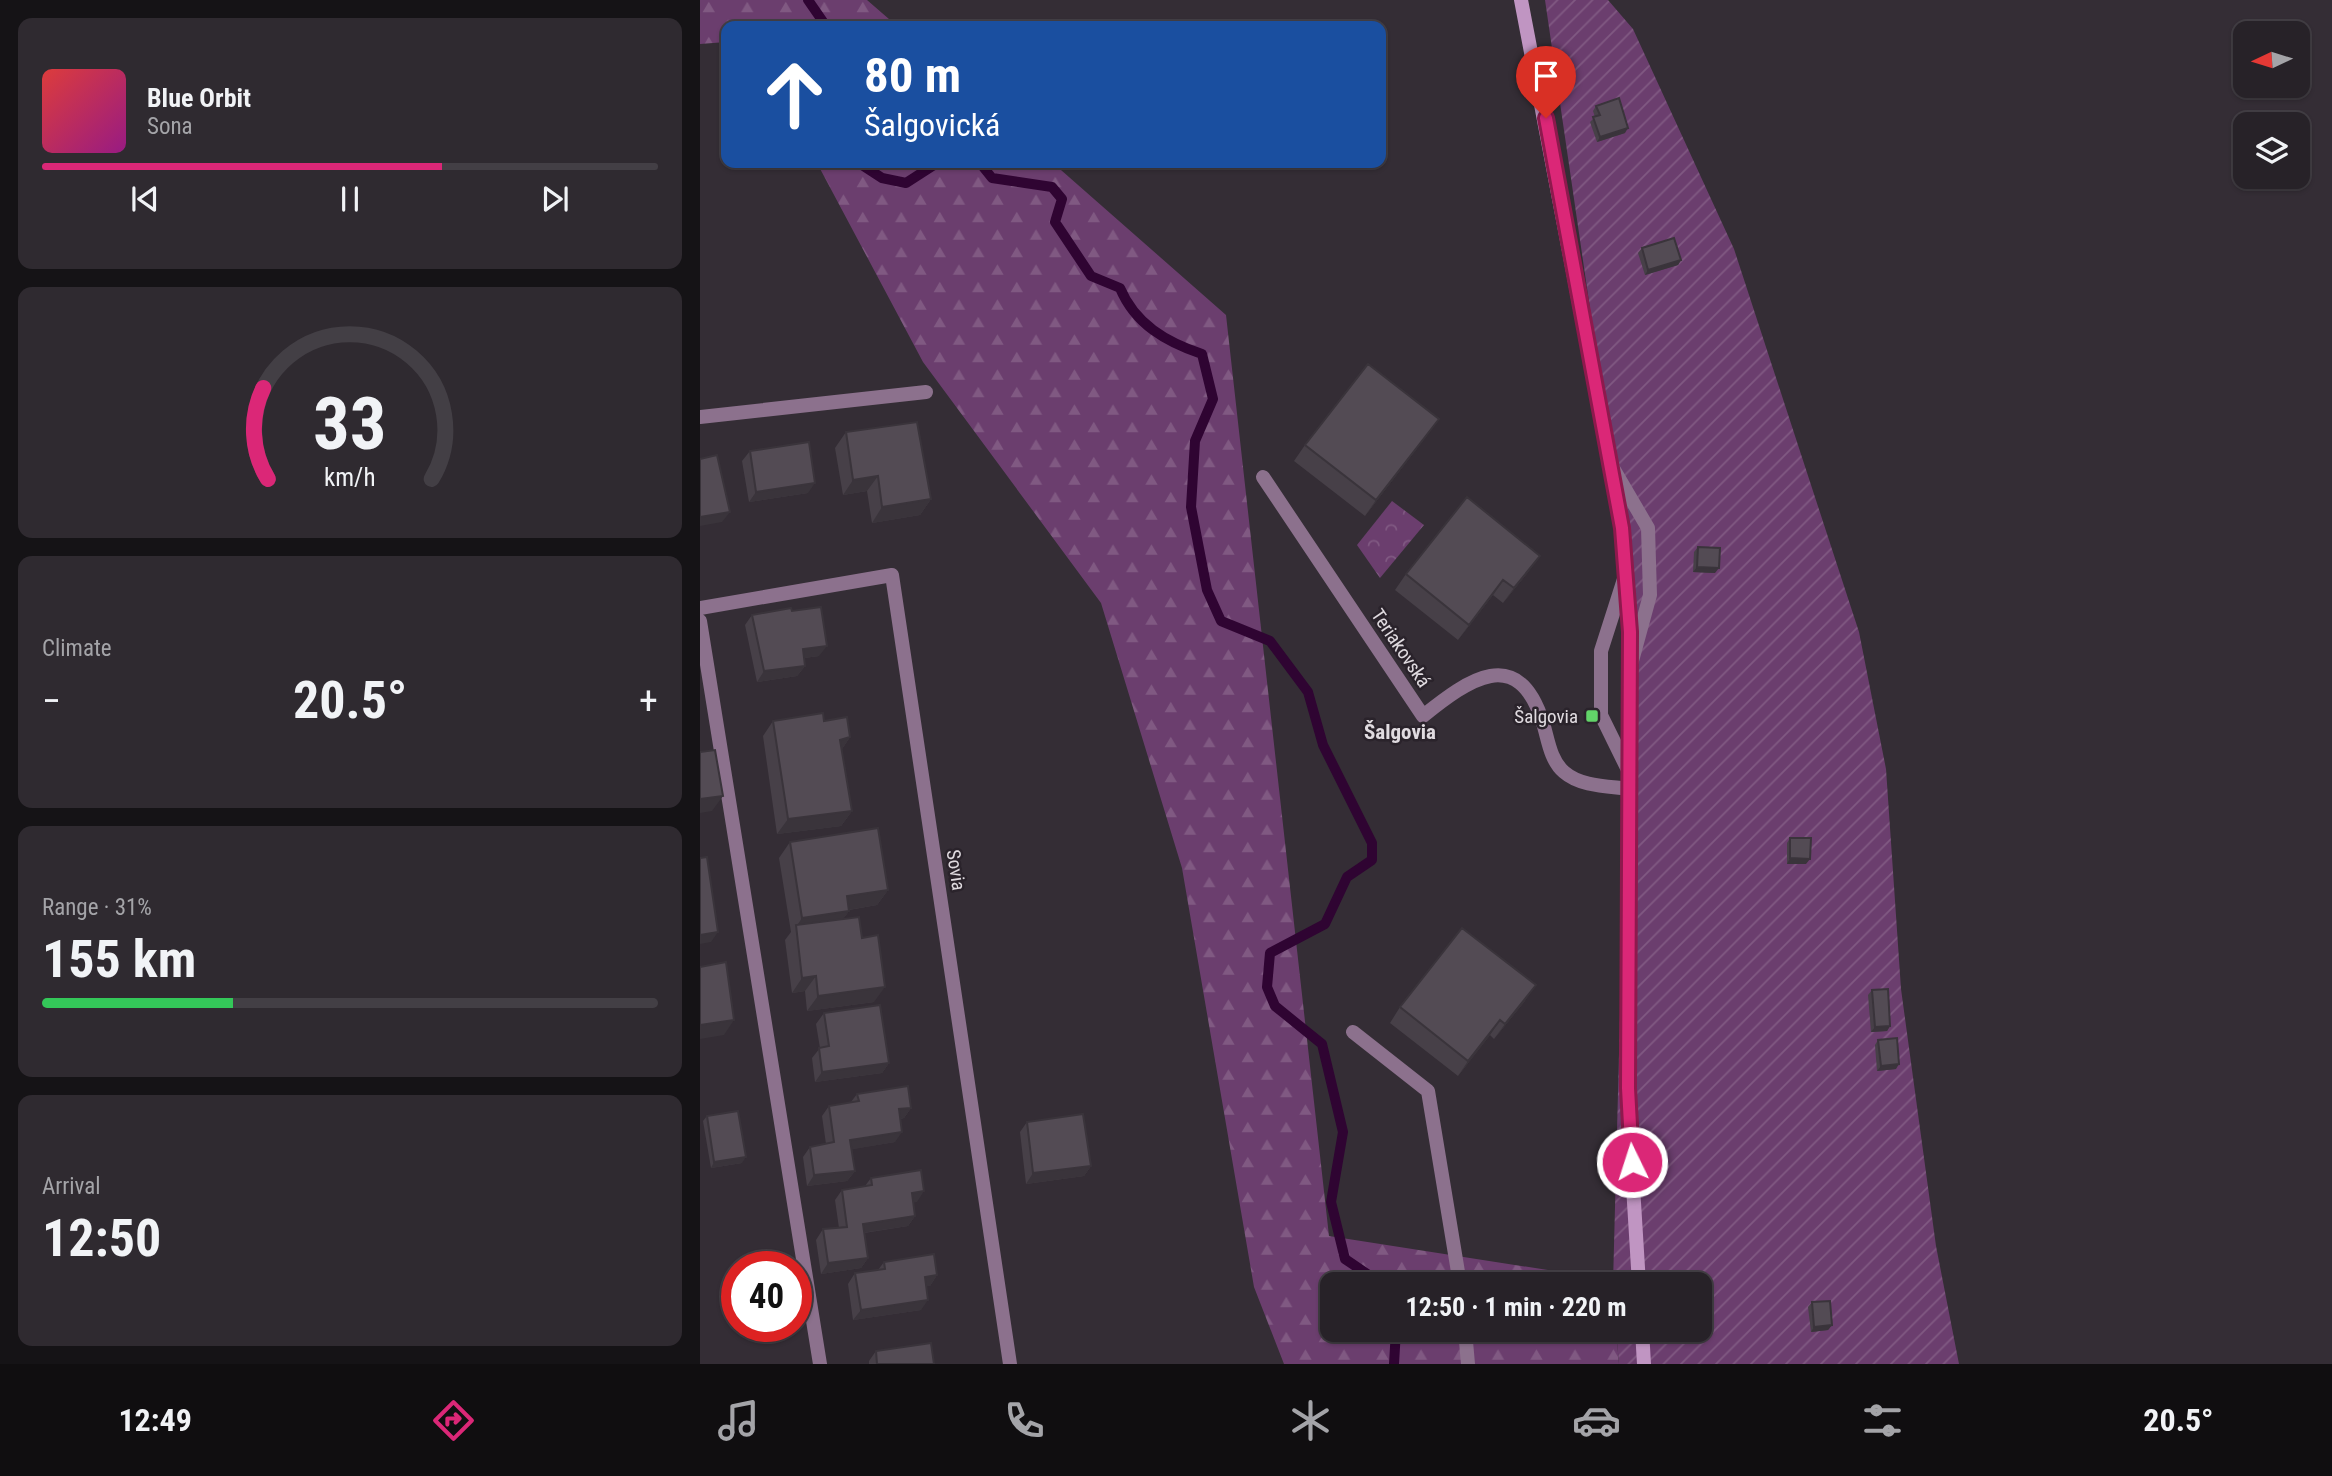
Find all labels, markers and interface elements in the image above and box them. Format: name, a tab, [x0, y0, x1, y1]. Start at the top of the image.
north arrow	[2233, 21, 2310, 98]
map controls	[2233, 21, 2310, 189]
pin	[1516, 46, 1576, 118]
text: 80 m	[864, 47, 961, 104]
icon: ahead	[749, 49, 840, 140]
icon: arrive	[1527, 57, 1565, 95]
text: Blue Orbit	[147, 83, 251, 113]
text: Šalgovická	[864, 106, 1000, 144]
button: layers	[2233, 112, 2310, 189]
text: Sona	[147, 113, 193, 140]
icon: previous	[126, 180, 164, 218]
icon: pause	[331, 180, 369, 218]
icon: next	[536, 180, 574, 218]
text: 33	[313, 381, 387, 467]
text: km/h	[324, 463, 376, 492]
street label: Teriakovská	[1366, 604, 1436, 692]
text: Climate	[42, 635, 112, 662]
text: 20.5°	[293, 670, 407, 731]
text: −	[42, 679, 61, 723]
text: +	[639, 679, 658, 723]
place label: Šalgovia	[1514, 705, 1578, 728]
marker: Šalgovia	[1584, 708, 1600, 724]
district label: Šalgovia	[1364, 720, 1436, 744]
street label: Sovia	[941, 848, 971, 892]
text: Range · 31%	[42, 894, 152, 921]
text: 155 km	[42, 929, 196, 990]
position arrow	[1595, 1125, 1669, 1199]
text: Arrival	[42, 1173, 101, 1200]
text: 12:50	[42, 1208, 161, 1269]
speed limit sign: 40	[721, 1251, 812, 1342]
text: 12:50 · 1 min · 220 m	[1406, 1292, 1626, 1322]
icon: directions	[429, 1396, 478, 1445]
icon: music	[714, 1396, 763, 1445]
icon: phone	[1000, 1396, 1049, 1445]
icon: climate	[1286, 1396, 1335, 1445]
icon: car	[1572, 1396, 1621, 1445]
icon: filters	[1858, 1396, 1907, 1445]
text: 12:49	[118, 1401, 192, 1439]
text: 20.5°	[2143, 1401, 2214, 1439]

